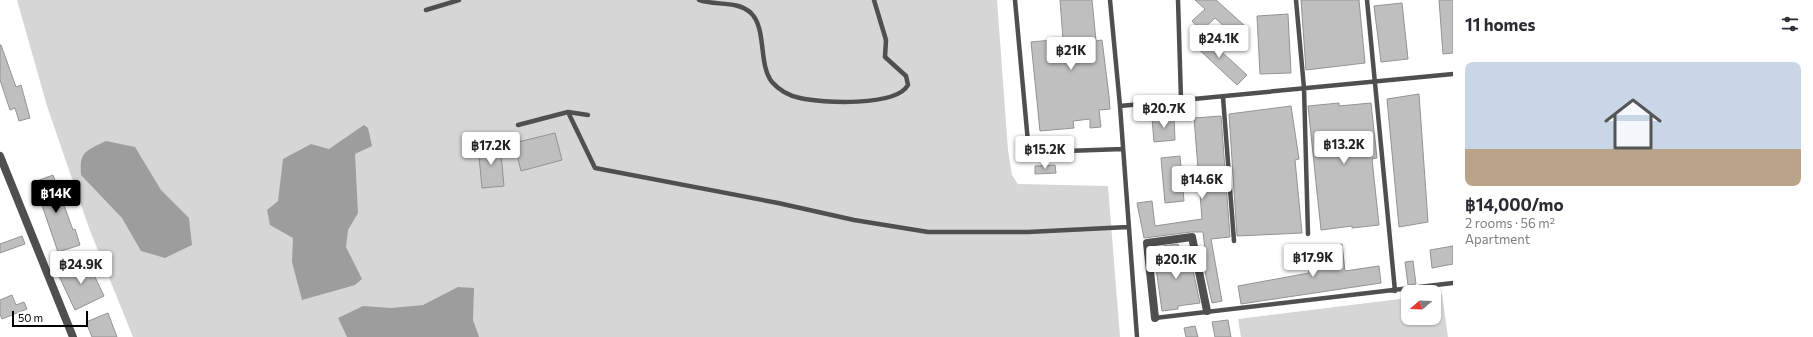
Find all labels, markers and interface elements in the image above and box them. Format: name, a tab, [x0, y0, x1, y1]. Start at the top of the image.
icon: filters	[1779, 13, 1801, 35]
text: 11 homes	[1465, 14, 1535, 35]
pin: ฿24.1K	[1186, 25, 1252, 59]
text: ฿24.1K	[1199, 30, 1239, 46]
pin: ฿21K	[1047, 37, 1095, 71]
text: ฿21K	[1056, 42, 1086, 58]
icon: home	[1597, 88, 1669, 160]
pin: ฿20.7K	[1131, 95, 1197, 129]
text: ฿20.7K	[1142, 100, 1186, 116]
pin: ฿13.2K	[1311, 131, 1377, 165]
pin: ฿17.2K	[458, 132, 524, 166]
pin: ฿15.2K	[1012, 136, 1078, 170]
text: ฿13.2K	[1323, 136, 1365, 152]
text: ฿17.2K	[471, 137, 511, 153]
text: ฿15.2K	[1024, 141, 1066, 157]
pin: ฿14.6K	[1169, 166, 1235, 200]
text: ฿14.6K	[1181, 171, 1223, 187]
pin: ฿14K	[32, 180, 80, 214]
text: ฿14K	[40, 185, 72, 201]
text: ฿14,000/mo	[1465, 194, 1564, 215]
text: 2 rooms · 56 m²	[1465, 215, 1555, 231]
text: Apartment	[1465, 231, 1530, 247]
pin: ฿17.9K	[1280, 244, 1346, 278]
pin: ฿20.1K	[1143, 246, 1209, 280]
text: ฿17.9K	[1293, 249, 1333, 265]
pin: ฿24.9K	[48, 251, 114, 285]
text: ฿20.1K	[1155, 251, 1197, 267]
text: ฿24.9K	[59, 256, 103, 272]
north arrow	[1401, 285, 1441, 325]
map controls	[1401, 285, 1441, 325]
scale bar	[12, 309, 88, 328]
text: 50 m	[18, 311, 43, 324]

